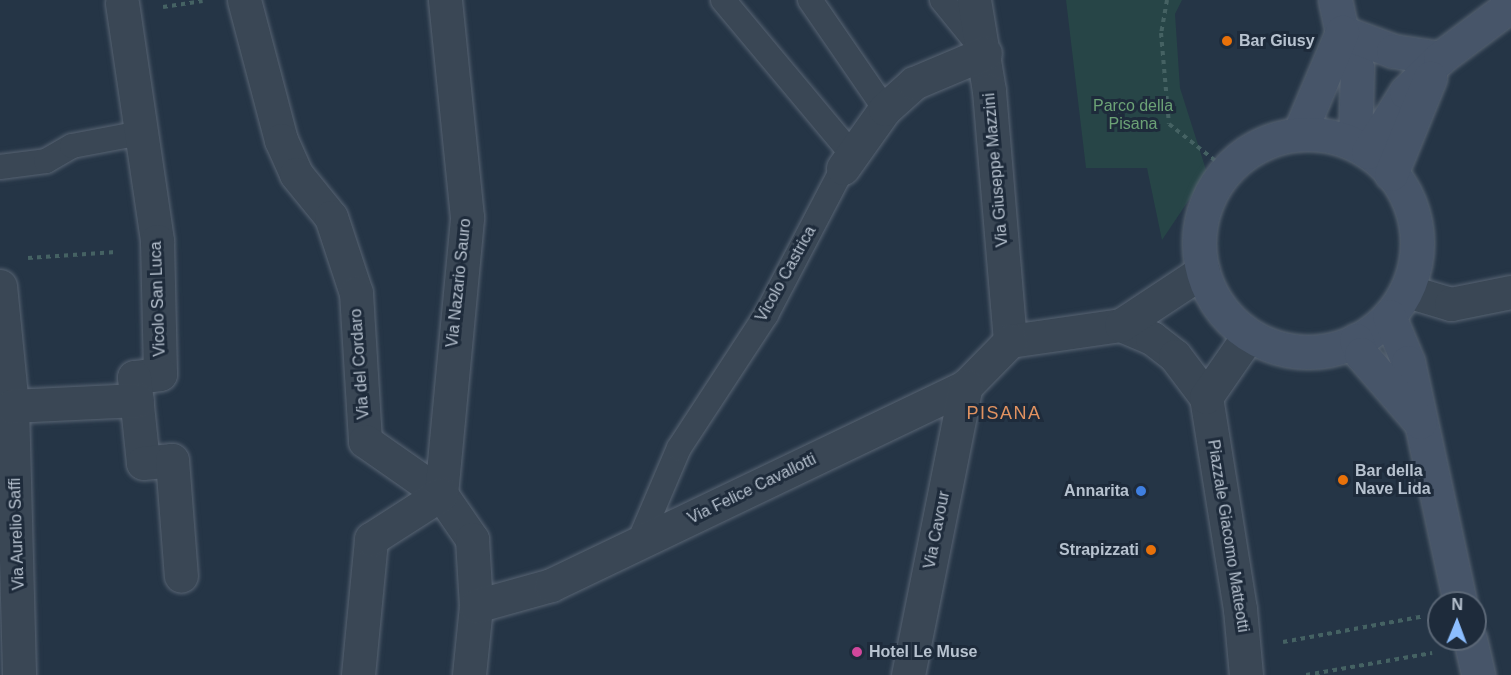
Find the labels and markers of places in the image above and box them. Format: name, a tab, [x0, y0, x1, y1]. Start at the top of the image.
place label: Bar Giusy	[1239, 31, 1315, 51]
marker: Bar Giusy	[1220, 34, 1234, 48]
place label: Bar della Nave Lida	[1355, 461, 1431, 499]
marker: Bar della Nave Lida	[1336, 473, 1350, 487]
place label: Annarita	[1064, 481, 1129, 501]
marker: Annarita	[1134, 484, 1148, 498]
place label: Strapizzati	[1059, 540, 1139, 560]
marker: Strapizzati	[1144, 543, 1158, 557]
place label: Hotel Le Muse	[869, 642, 977, 662]
marker: Hotel Le Muse	[850, 645, 864, 659]

